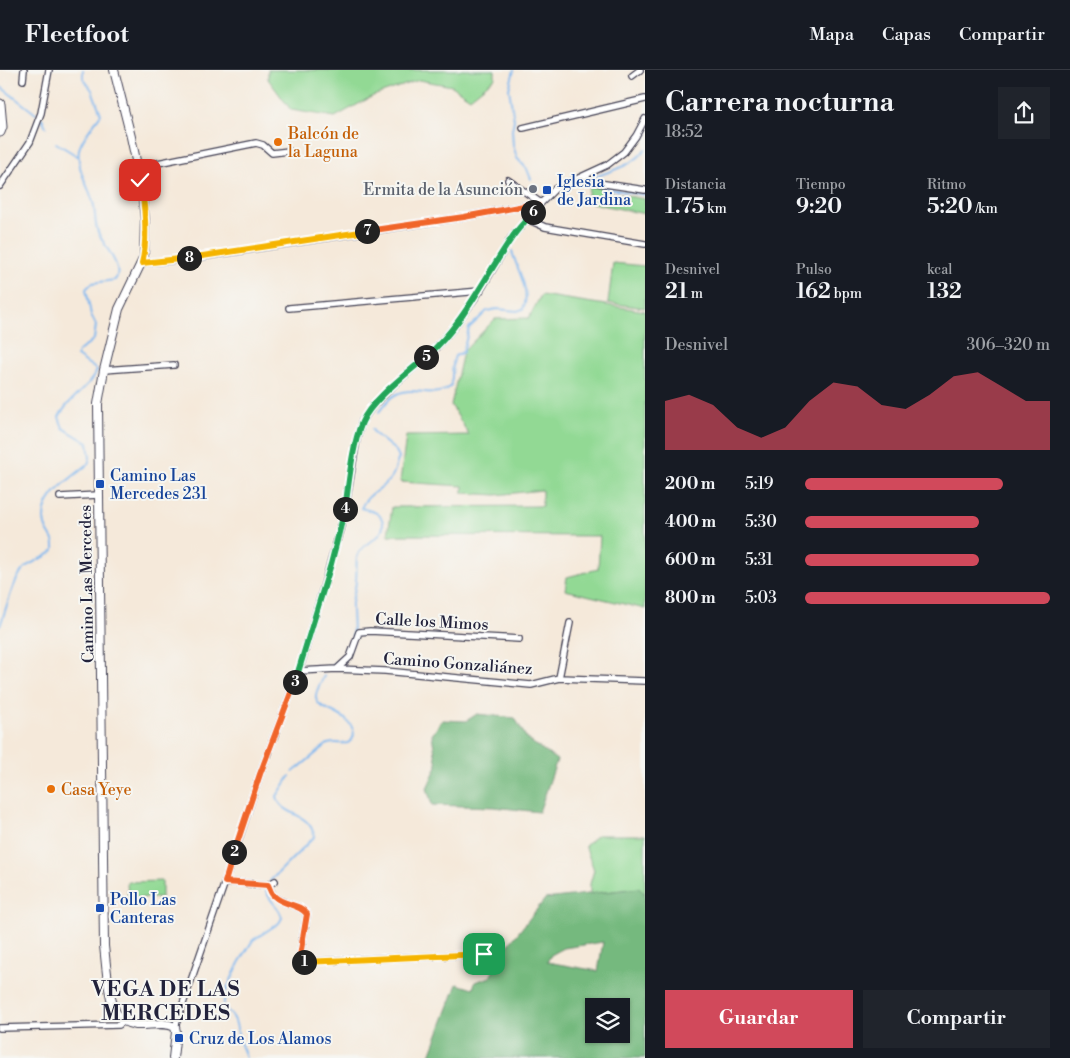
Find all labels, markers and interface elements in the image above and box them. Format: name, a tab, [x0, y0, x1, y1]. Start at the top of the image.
text: Fleetfoot	[25, 20, 129, 50]
text: Mapa	[810, 23, 854, 46]
text: Capas	[882, 23, 931, 46]
text: Compartir	[959, 23, 1045, 46]
text: Carrera nocturna	[665, 85, 894, 120]
button: share	[998, 87, 1050, 139]
text: 18:52	[665, 122, 703, 142]
place label: Balcón de la Laguna	[287, 124, 359, 162]
marker: Balcón de la Laguna	[272, 136, 284, 148]
pin	[119, 159, 161, 201]
icon: check	[126, 166, 154, 194]
place label: Iglesia de Jardina	[557, 172, 632, 210]
text: Distancia	[665, 176, 726, 194]
text: Tiempo	[796, 176, 846, 194]
text: Ritmo	[927, 176, 966, 194]
place label: Ermita de la Asunción	[363, 180, 523, 200]
marker: Ermita de la Asunción	[527, 183, 539, 195]
marker: Iglesia de Jardina	[541, 184, 553, 196]
text: 1.75	[665, 194, 704, 220]
text: 9:20	[796, 194, 842, 220]
text: 5:20	[927, 194, 973, 220]
pin: 6	[520, 200, 546, 224]
text: km	[704, 200, 727, 218]
text: /km	[973, 200, 998, 218]
text: 6	[529, 203, 538, 221]
pin: 7	[354, 218, 380, 244]
text: 7	[363, 222, 372, 240]
pin: 8	[176, 246, 202, 270]
text: 8	[185, 249, 194, 267]
text: Desnivel	[665, 261, 720, 279]
text: Pulso	[796, 261, 832, 279]
text: kcal	[927, 261, 952, 279]
text: 21	[665, 279, 688, 305]
text: 162	[796, 279, 831, 305]
text: 132	[927, 279, 962, 305]
text: m	[688, 285, 703, 303]
text: bpm	[831, 285, 862, 303]
text: Desnivel	[665, 335, 728, 355]
text: 306–320 m	[966, 335, 1050, 355]
pin: 5	[414, 344, 438, 370]
text: 5	[422, 348, 431, 366]
place label: Camino Las Mercedes 231	[110, 466, 207, 504]
text: 200 m	[665, 474, 715, 494]
text: 5:19	[745, 474, 773, 494]
marker: Camino Las Mercedes 231	[94, 478, 106, 490]
pin: 4	[332, 496, 358, 522]
text: 4	[341, 500, 350, 518]
street label: Camino Las Mercedes	[76, 505, 98, 663]
text: 400 m	[665, 512, 716, 532]
text: 5:30	[745, 512, 777, 532]
text: 600 m	[665, 550, 715, 570]
text: 5:31	[745, 550, 773, 570]
text: 800 m	[665, 588, 716, 608]
text: 5:03	[745, 588, 777, 608]
street label: Calle los Mimos	[375, 609, 489, 635]
street label: Camino Gonzaliánez	[383, 649, 533, 679]
pin: 3	[282, 670, 308, 694]
text: 3	[291, 673, 300, 691]
place label: Casa Yeye	[61, 780, 131, 800]
marker: Casa Yeye	[45, 783, 57, 795]
pin: 2	[222, 840, 246, 864]
text: 2	[230, 843, 239, 861]
place label: Pollo Las Canteras	[110, 890, 176, 928]
marker: Pollo Las Canteras	[94, 902, 106, 914]
pin	[463, 933, 505, 975]
icon: arrive	[470, 940, 498, 968]
pin: 1	[292, 950, 316, 974]
text: 1	[301, 953, 308, 971]
district label: VEGA DE LAS MERCEDES	[91, 977, 240, 1027]
button: Guardar	[665, 990, 853, 1048]
button: Compartir	[863, 990, 1050, 1048]
map controls	[585, 998, 630, 1043]
button: layers	[585, 998, 630, 1043]
place label: Cruz de Los Alamos	[189, 1029, 332, 1049]
marker: Cruz de Los Alamos	[173, 1032, 185, 1044]

